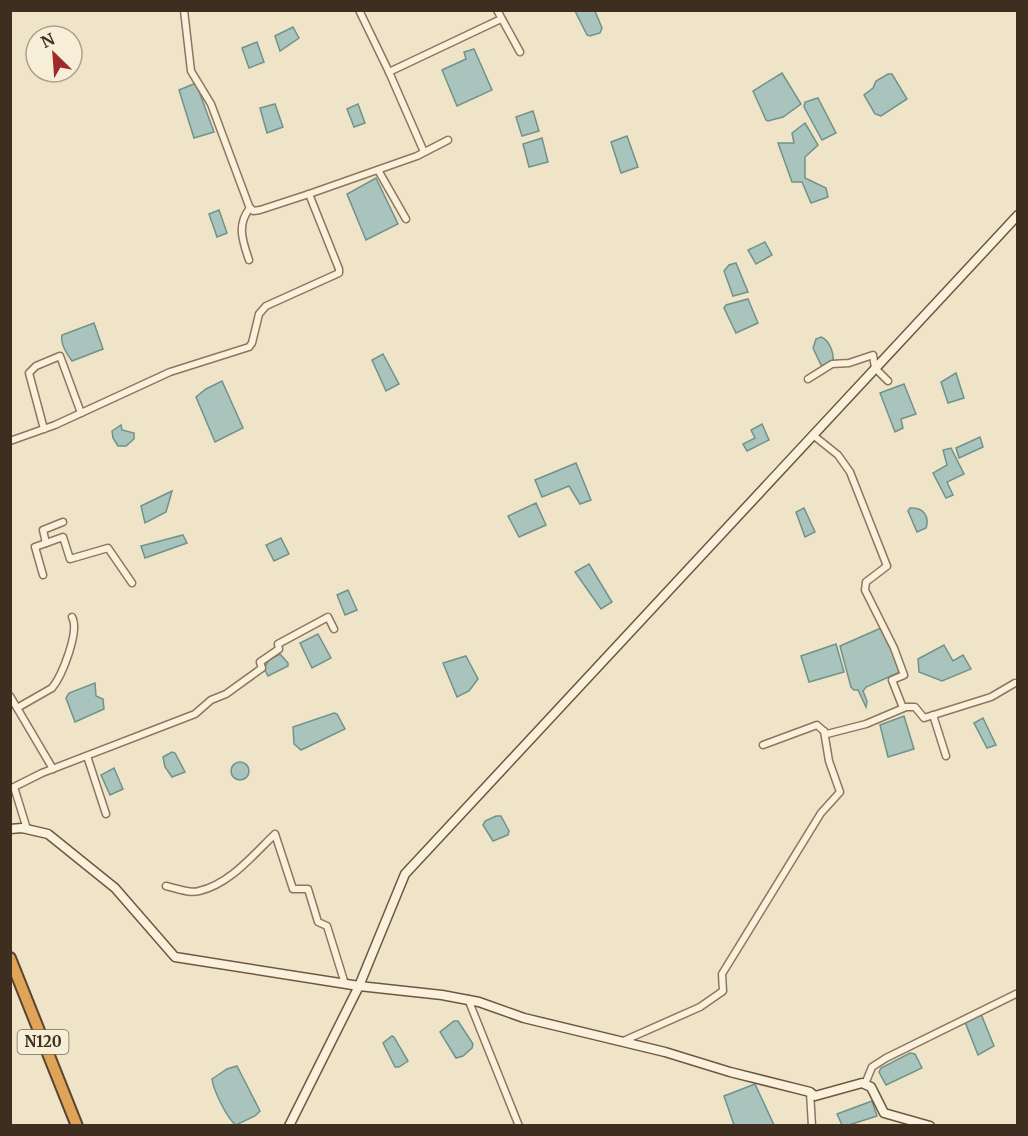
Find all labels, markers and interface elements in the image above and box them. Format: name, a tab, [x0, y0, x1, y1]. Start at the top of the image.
north arrow	[24, 24, 84, 84]
text: N	[38, 29, 58, 52]
road number: N120	[18, 1030, 68, 1054]

